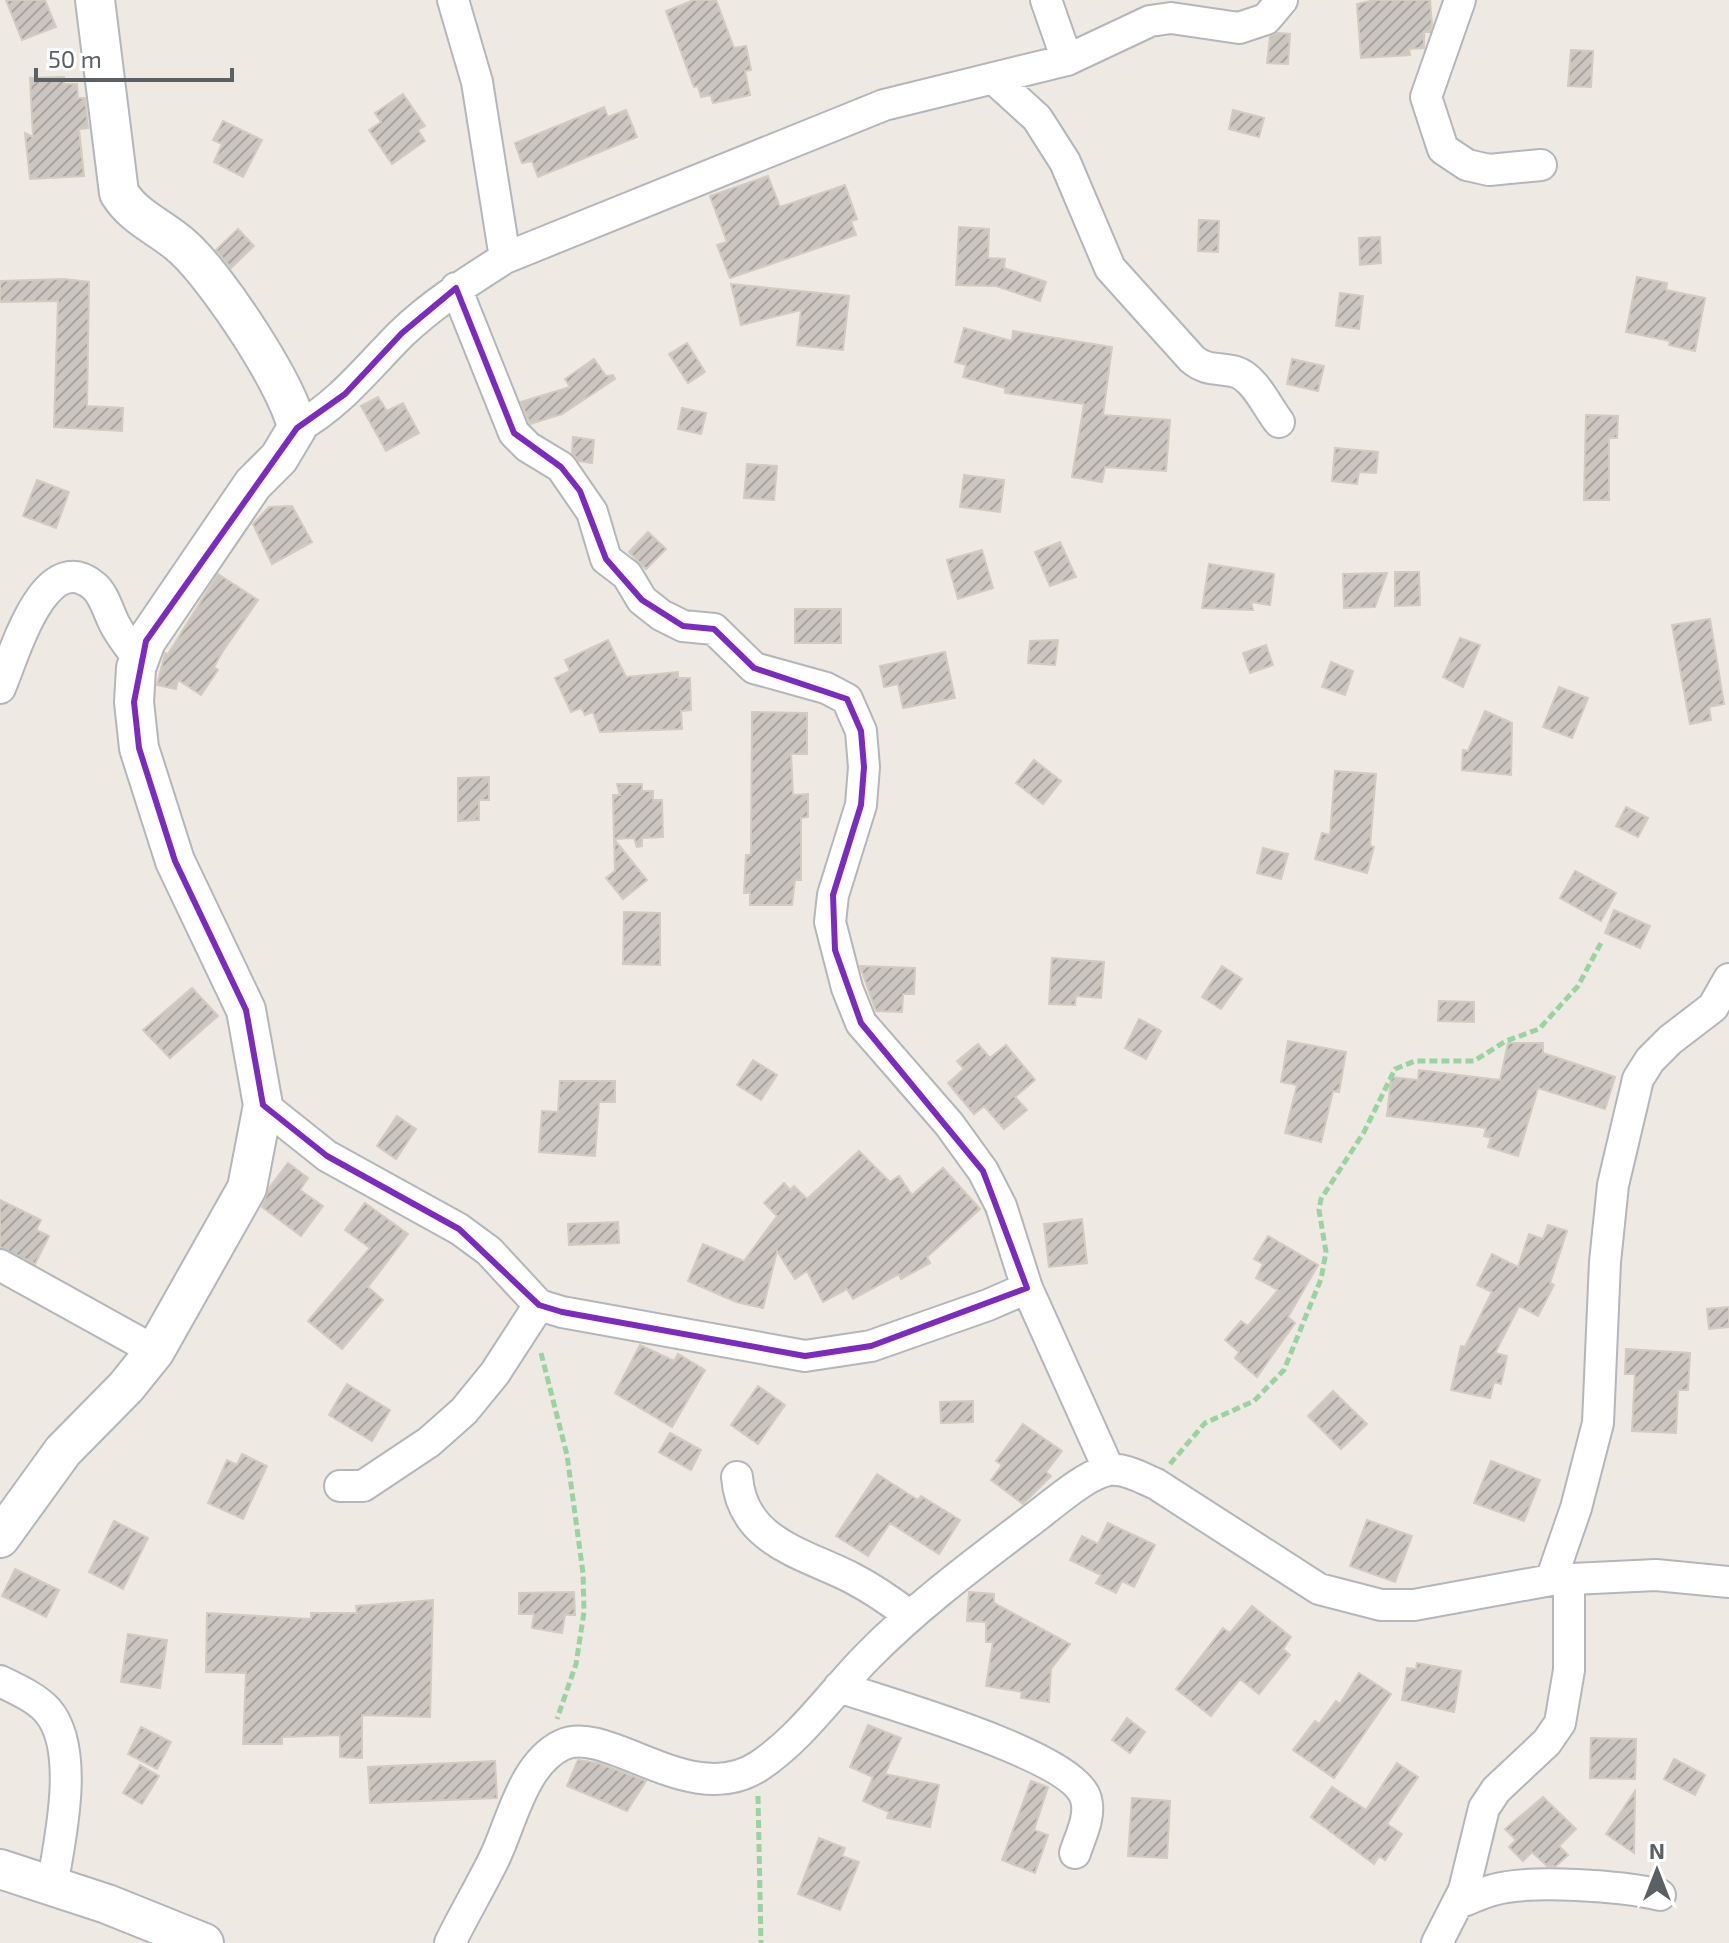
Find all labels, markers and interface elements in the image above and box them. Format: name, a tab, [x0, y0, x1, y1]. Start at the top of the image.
scale bar	[36, 32, 232, 82]
text: 50 m	[48, 44, 102, 73]
north arrow	[1617, 1831, 1697, 1911]
text: N	[1649, 1837, 1665, 1863]

